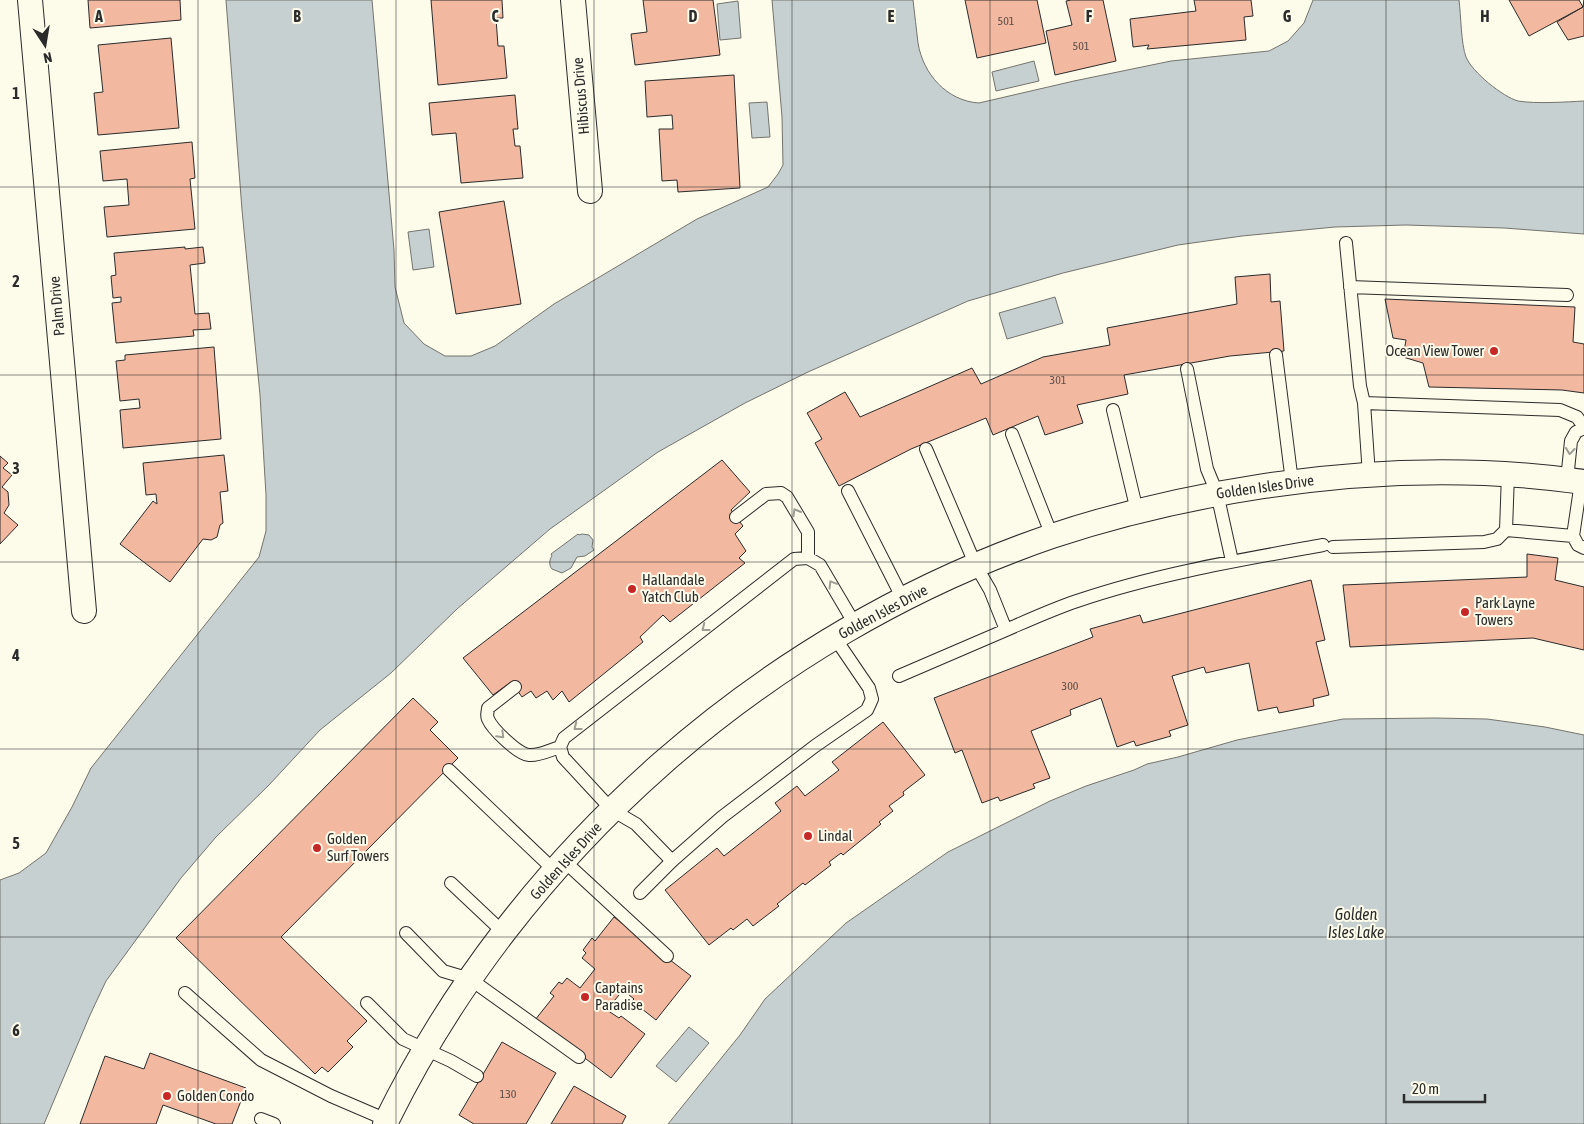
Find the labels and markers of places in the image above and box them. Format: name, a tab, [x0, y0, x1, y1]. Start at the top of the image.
place label: Ocean View Tower	[1385, 342, 1485, 359]
marker: Ocean View Tower	[1488, 345, 1500, 357]
place label: Hallandale Yatch Club	[642, 571, 705, 605]
marker: Hallandale Yatch Club	[626, 583, 638, 595]
place label: Park Layne Towers	[1475, 594, 1535, 628]
marker: Park Layne Towers	[1459, 606, 1471, 618]
place label: Lindal	[818, 827, 853, 844]
place label: Golden Surf Towers	[327, 830, 389, 864]
marker: Lindal	[802, 830, 814, 842]
marker: Golden Surf Towers	[311, 842, 323, 854]
place label: Captains Paradise	[595, 979, 643, 1013]
marker: Captains Paradise	[579, 991, 591, 1003]
place label: Golden Condo	[177, 1087, 254, 1104]
marker: Golden Condo	[161, 1090, 173, 1102]

